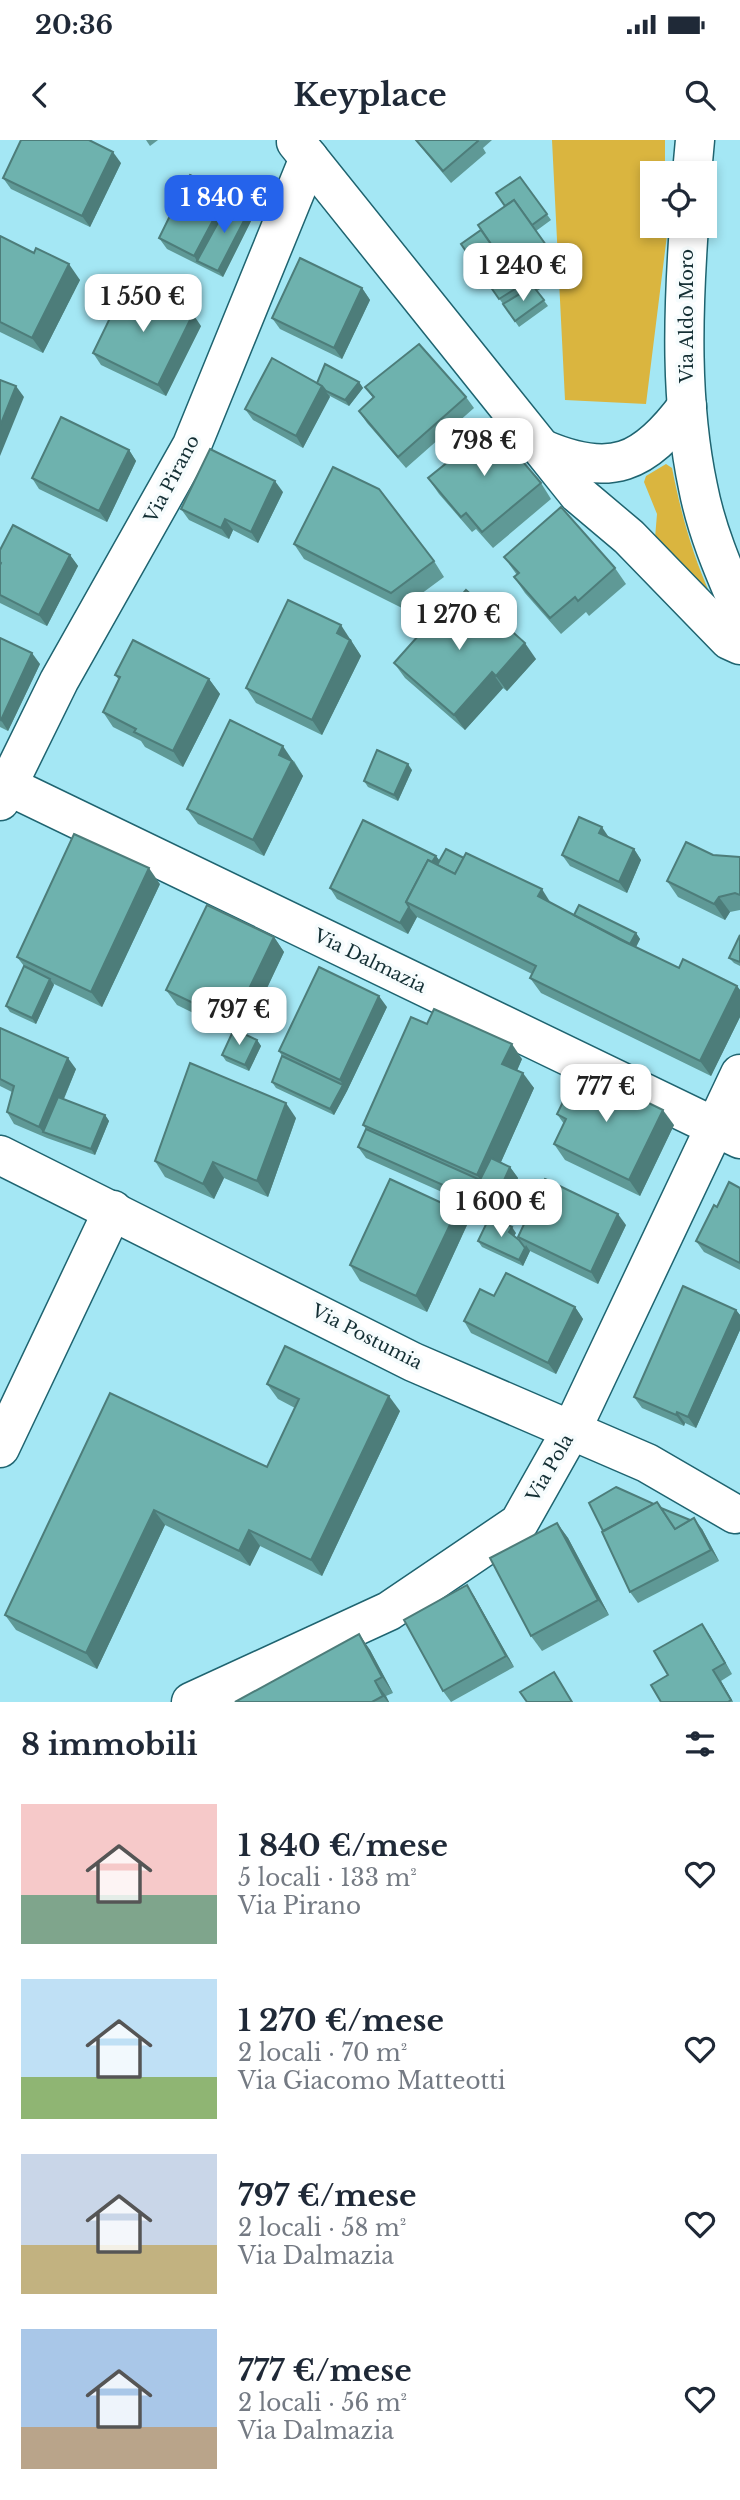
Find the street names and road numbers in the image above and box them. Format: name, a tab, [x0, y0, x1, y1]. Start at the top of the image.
street label: Via Aldo Moro	[676, 249, 698, 384]
street label: Via Pirano	[139, 431, 204, 528]
street label: Via Dalmazia	[309, 924, 430, 998]
street label: Via Postumia	[307, 1299, 426, 1374]
street label: Via Pola	[521, 1430, 578, 1507]

